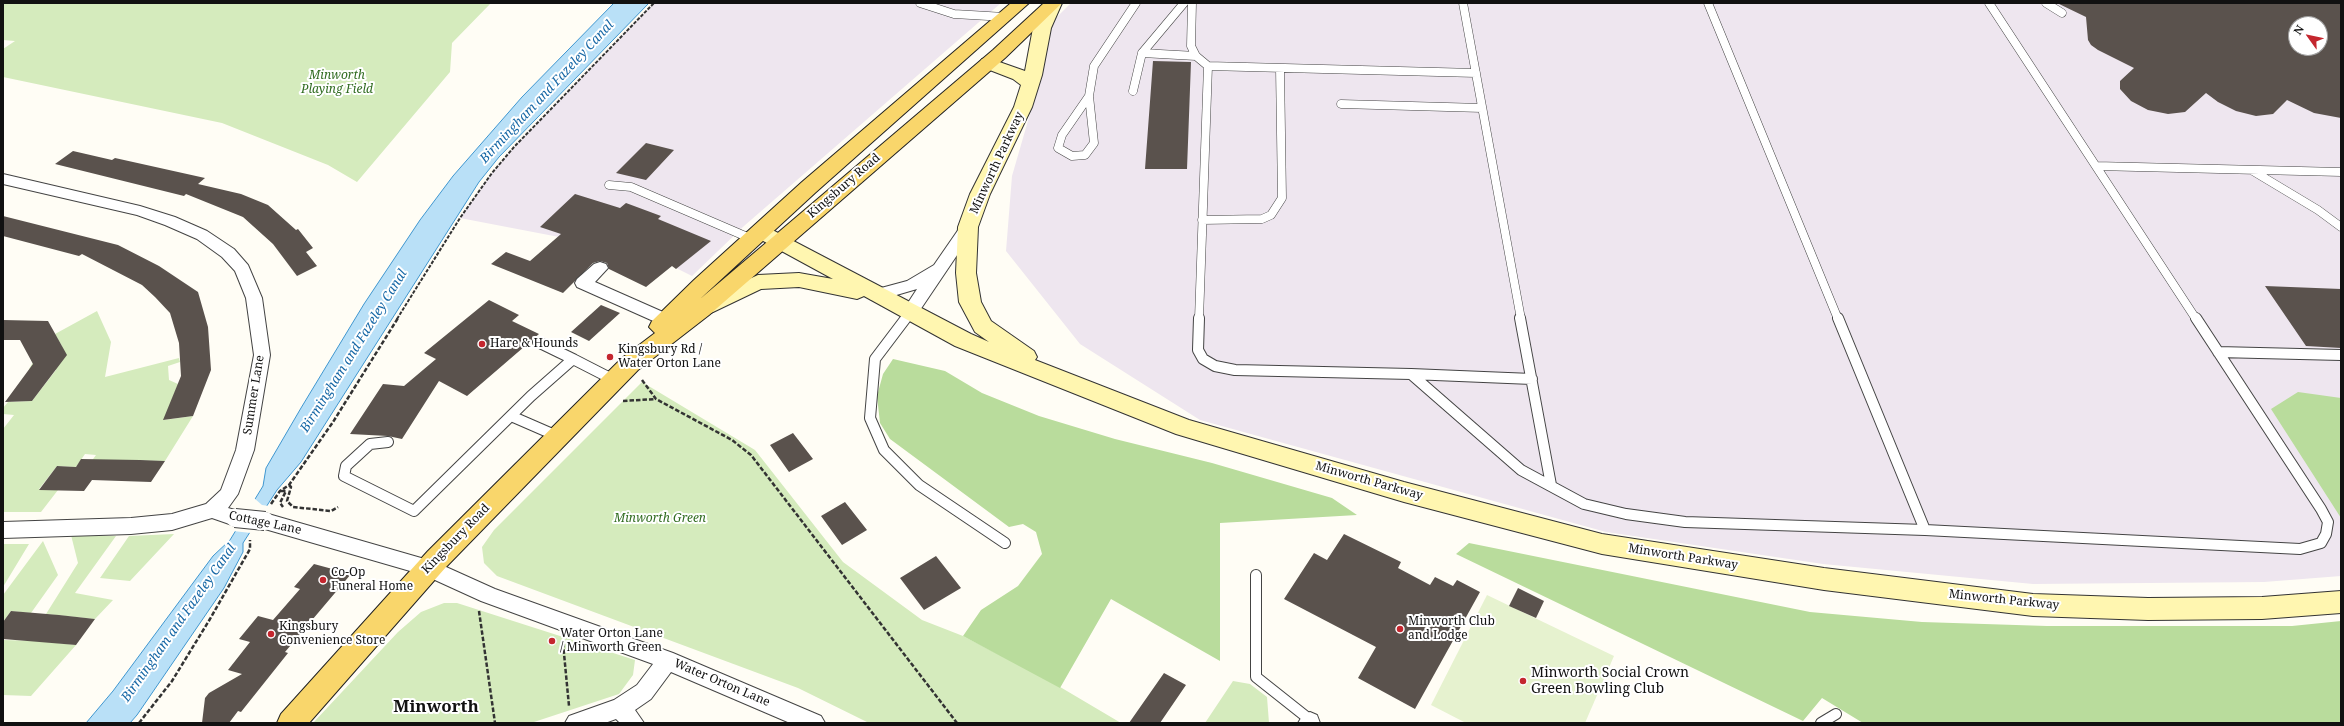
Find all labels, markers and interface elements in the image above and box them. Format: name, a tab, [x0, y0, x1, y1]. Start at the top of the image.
north arrow	[2288, 16, 2328, 56]
water label: Birmingham and Fazeley Canal	[477, 18, 617, 166]
text: N	[2290, 22, 2307, 37]
park label: Minworth Playing Field	[301, 69, 373, 97]
street label: Minworth Parkway	[967, 110, 1027, 216]
street label: Kingsbury Road	[805, 151, 883, 221]
water label: Birmingham and Fazeley Canal	[297, 267, 411, 435]
place label: Hare & Hounds	[490, 337, 578, 351]
marker: Hare & Hounds	[477, 339, 487, 349]
place label: Kingsbury Rd / Water Orton Lane	[618, 343, 721, 371]
marker: Kingsbury Rd / Water Orton Lane	[605, 352, 615, 362]
street label: Summer Lane	[241, 354, 267, 436]
street label: Minworth Parkway	[1314, 459, 1424, 503]
street label: Kingsbury Road	[419, 501, 493, 577]
street label: Cottage Lane	[227, 508, 303, 538]
park label: Minworth Green	[614, 512, 706, 526]
water label: Birmingham and Fazeley Canal	[118, 541, 240, 705]
street label: Minworth Parkway	[1627, 541, 1739, 573]
place label: Co-Op Funeral Home	[331, 566, 413, 594]
marker: Co-Op Funeral Home	[318, 575, 328, 585]
street label: Minworth Parkway	[1948, 587, 2060, 613]
place label: Minworth Club and Lodge	[1408, 615, 1495, 643]
place label: Kingsbury Convenience Store	[279, 620, 385, 648]
marker: Minworth Club and Lodge	[1395, 624, 1405, 634]
place label: Water Orton Lane / Minworth Green	[560, 627, 663, 655]
marker: Kingsbury Convenience Store	[266, 629, 276, 639]
marker: Water Orton Lane / Minworth Green	[547, 636, 557, 646]
street label: Water Orton Lane	[672, 656, 772, 710]
place label: Minworth Social Crown Green Bowling Club	[1531, 665, 1689, 698]
marker: Minworth Social Crown Green Bowling Club	[1518, 676, 1528, 686]
district label: Minworth	[393, 697, 479, 717]

